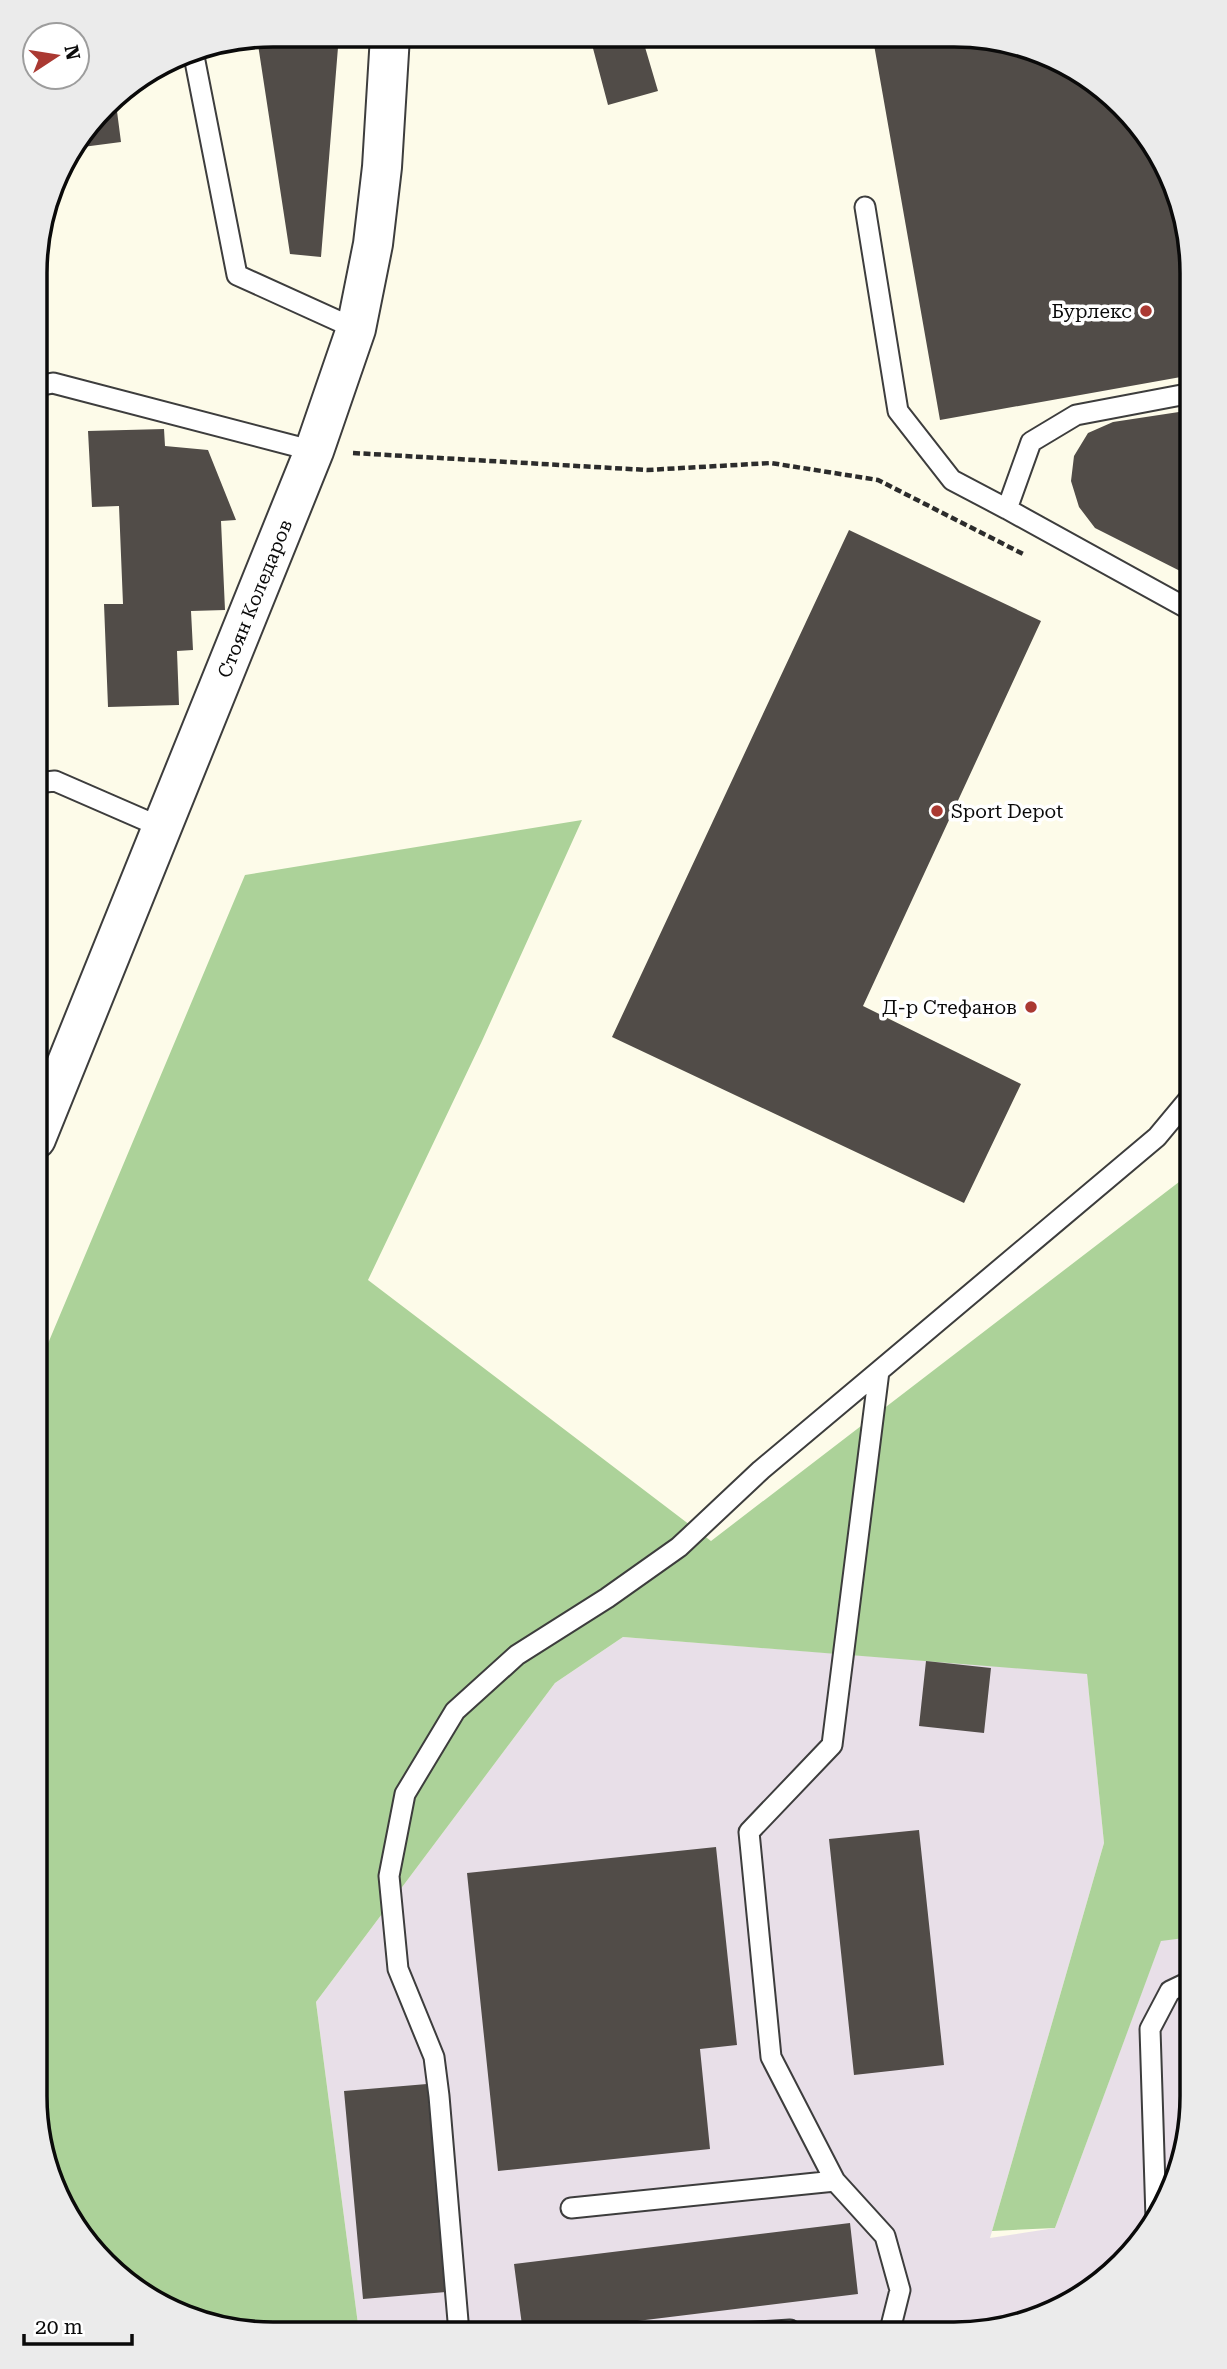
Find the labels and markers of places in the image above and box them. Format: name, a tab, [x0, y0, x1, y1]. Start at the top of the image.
place label: Бурлекс	[1051, 300, 1132, 323]
marker: Бурлекс	[1138, 303, 1154, 319]
place label: Sport Depot	[951, 800, 1063, 823]
marker: Sport Depot	[929, 803, 945, 819]
place label: Д-р Стефанов	[882, 996, 1017, 1019]
marker: Д-р Стефанов	[1023, 999, 1039, 1015]

